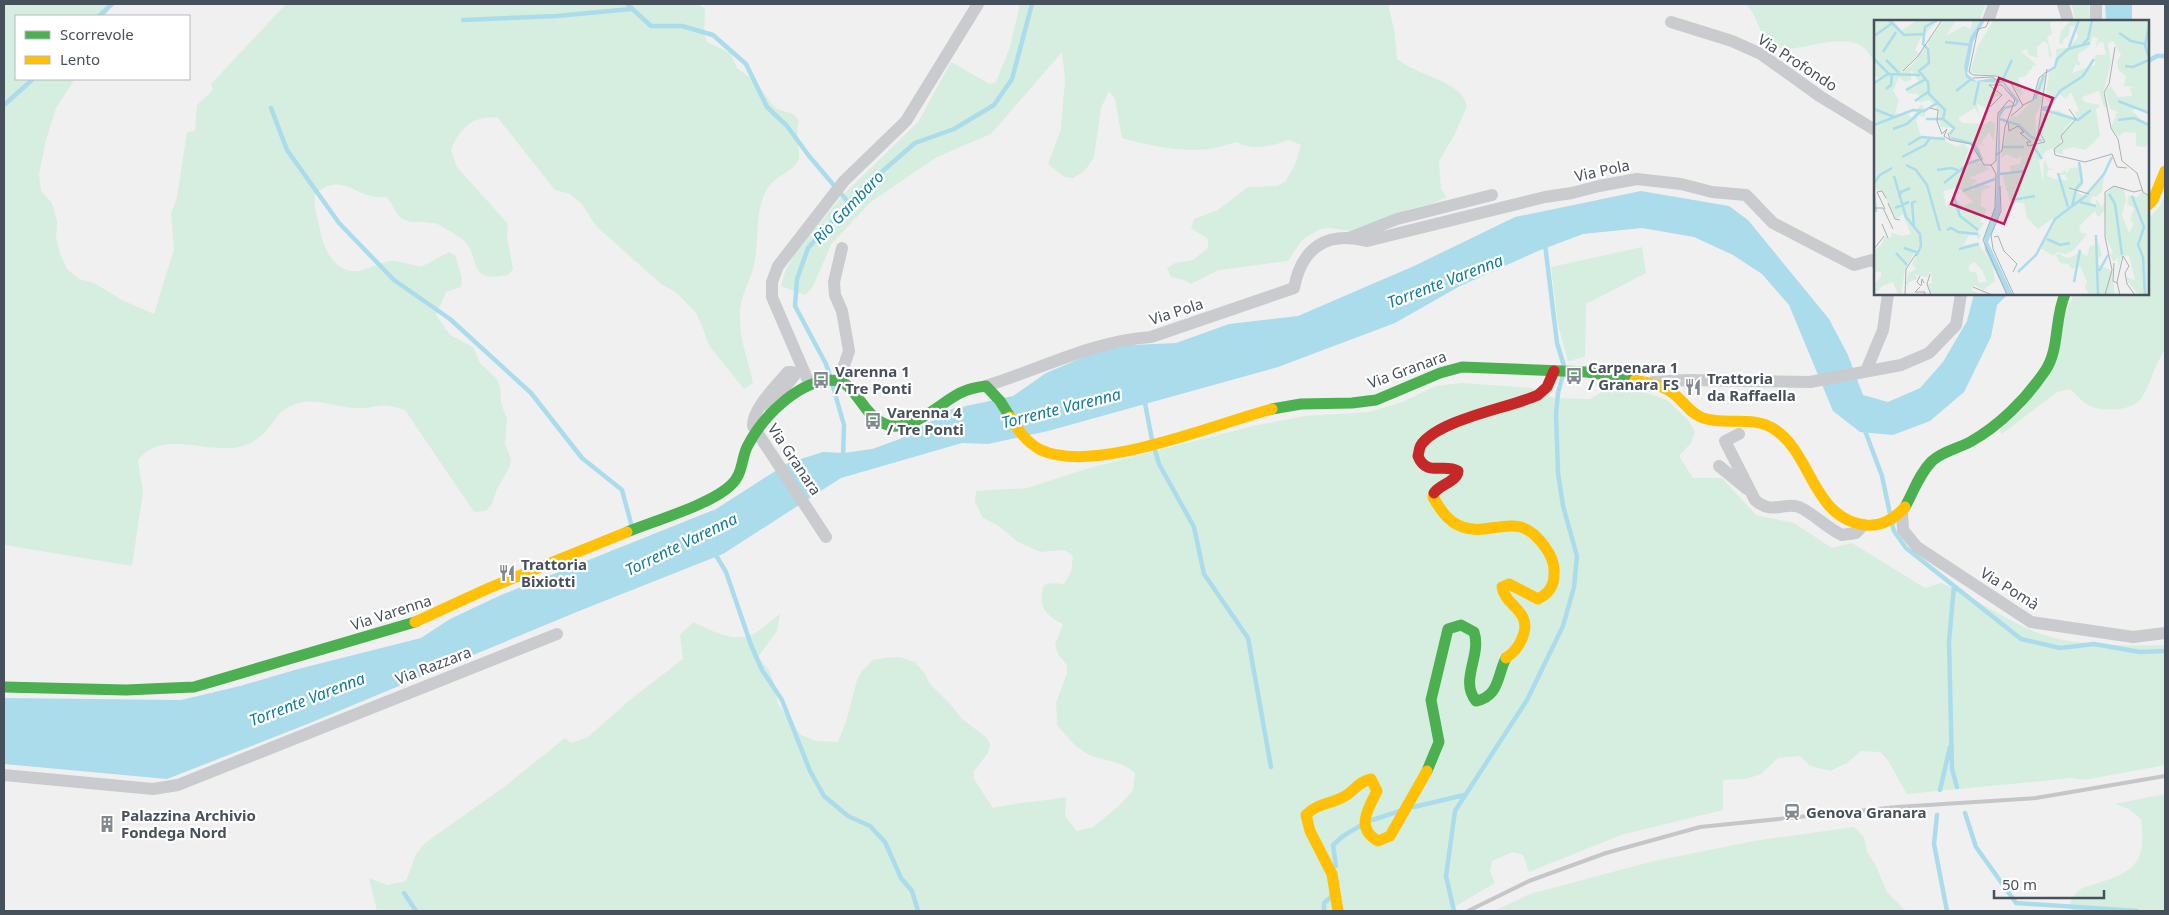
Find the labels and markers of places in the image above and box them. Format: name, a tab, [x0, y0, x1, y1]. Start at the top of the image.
place label: Carpenara 1 / Granara FS	[1588, 357, 1679, 394]
place label: Varenna 1 / Tre Ponti	[835, 361, 912, 398]
bus stop icon: Carpenara 1 / Granara FS	[1564, 366, 1584, 386]
place label: Trattoria da Raffaella	[1707, 368, 1796, 405]
bus stop icon: Varenna 1 / Tre Ponti	[811, 370, 831, 390]
restaurant icon: Trattoria da Raffaella	[1683, 377, 1703, 397]
place label: Varenna 4 / Tre Ponti	[887, 402, 964, 439]
bus stop icon: Varenna 4 / Tre Ponti	[863, 411, 883, 431]
place label: Trattoria Bixiotti	[521, 554, 587, 591]
restaurant icon: Trattoria Bixiotti	[497, 563, 517, 583]
station icon: Genova Granara	[1782, 802, 1802, 822]
place label: Genova Granara	[1806, 802, 1926, 822]
place label: Palazzina Archivio Fondega Nord	[121, 805, 256, 842]
building icon: Palazzina Archivio Fondega Nord	[97, 814, 117, 834]

